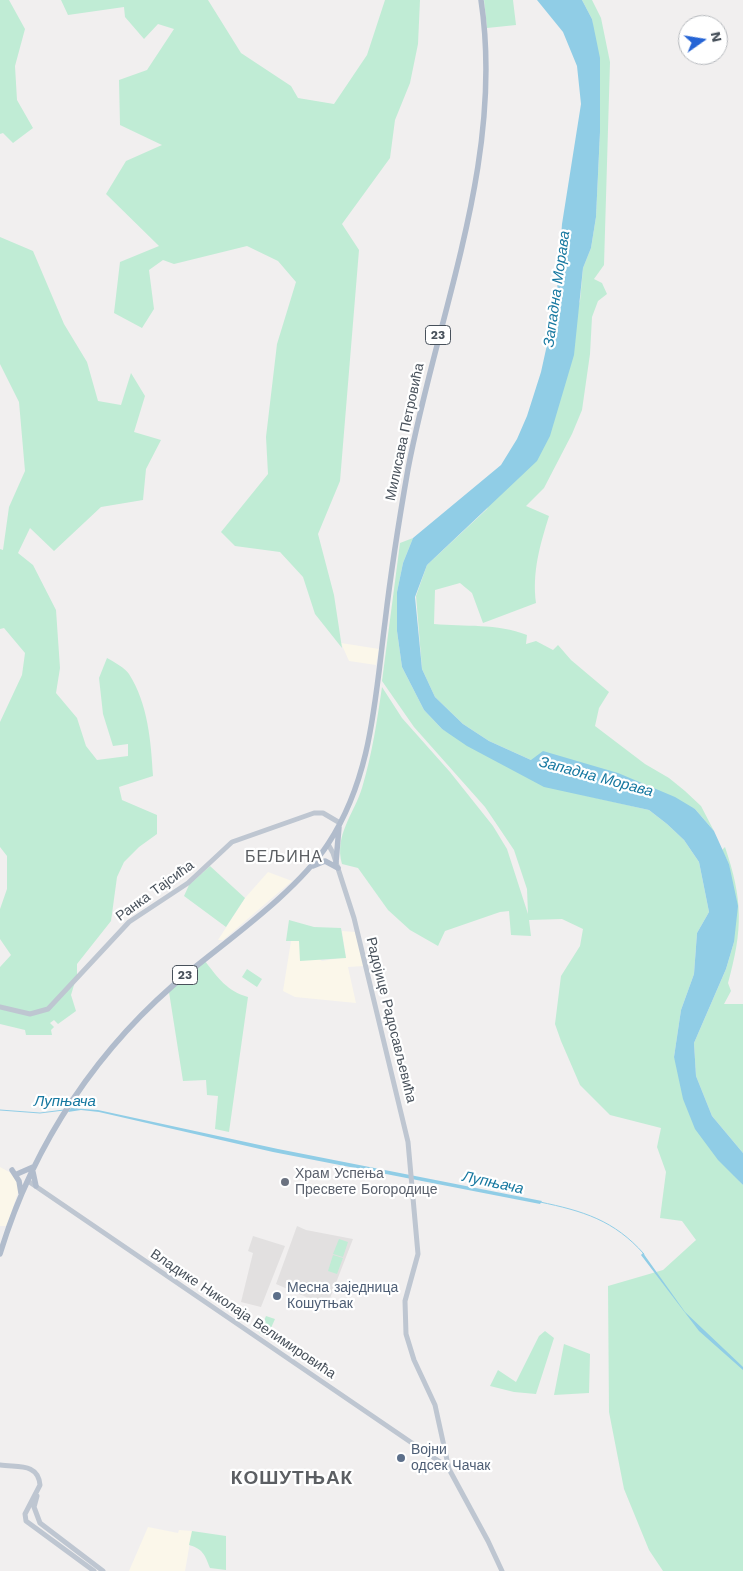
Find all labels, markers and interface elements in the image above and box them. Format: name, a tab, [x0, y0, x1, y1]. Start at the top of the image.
north arrow	[678, 15, 728, 65]
text: N	[708, 30, 726, 44]
water label: Западна Морава	[540, 230, 574, 348]
road number: 23	[426, 326, 450, 344]
street label: Милисава Петровића	[382, 362, 428, 502]
water label: Западна Морава	[537, 753, 655, 801]
district label: БЕЉИНА	[244, 847, 324, 867]
street label: Ранка Тајсића	[113, 857, 197, 925]
street label: Радојице Радосављевића	[362, 935, 420, 1105]
road number: 23	[172, 966, 198, 984]
water label: Лупњача	[34, 1093, 96, 1111]
place label: Храм Успења Пресвете Богородице	[295, 1166, 438, 1198]
water label: Лупњача	[461, 1168, 525, 1198]
marker: Храм Успења Пресвете Богородице	[279, 1176, 291, 1188]
street label: Владике Николаја Велимировића	[147, 1246, 339, 1382]
place label: Месна заједница Кошутњак	[287, 1280, 398, 1312]
marker: Месна заједница Кошутњак	[271, 1290, 283, 1302]
place label: Војни одсек Чачак	[411, 1442, 490, 1474]
marker: Војни одсек Чачак	[395, 1452, 407, 1464]
district label: КОШУТЊАК	[230, 1467, 354, 1489]

